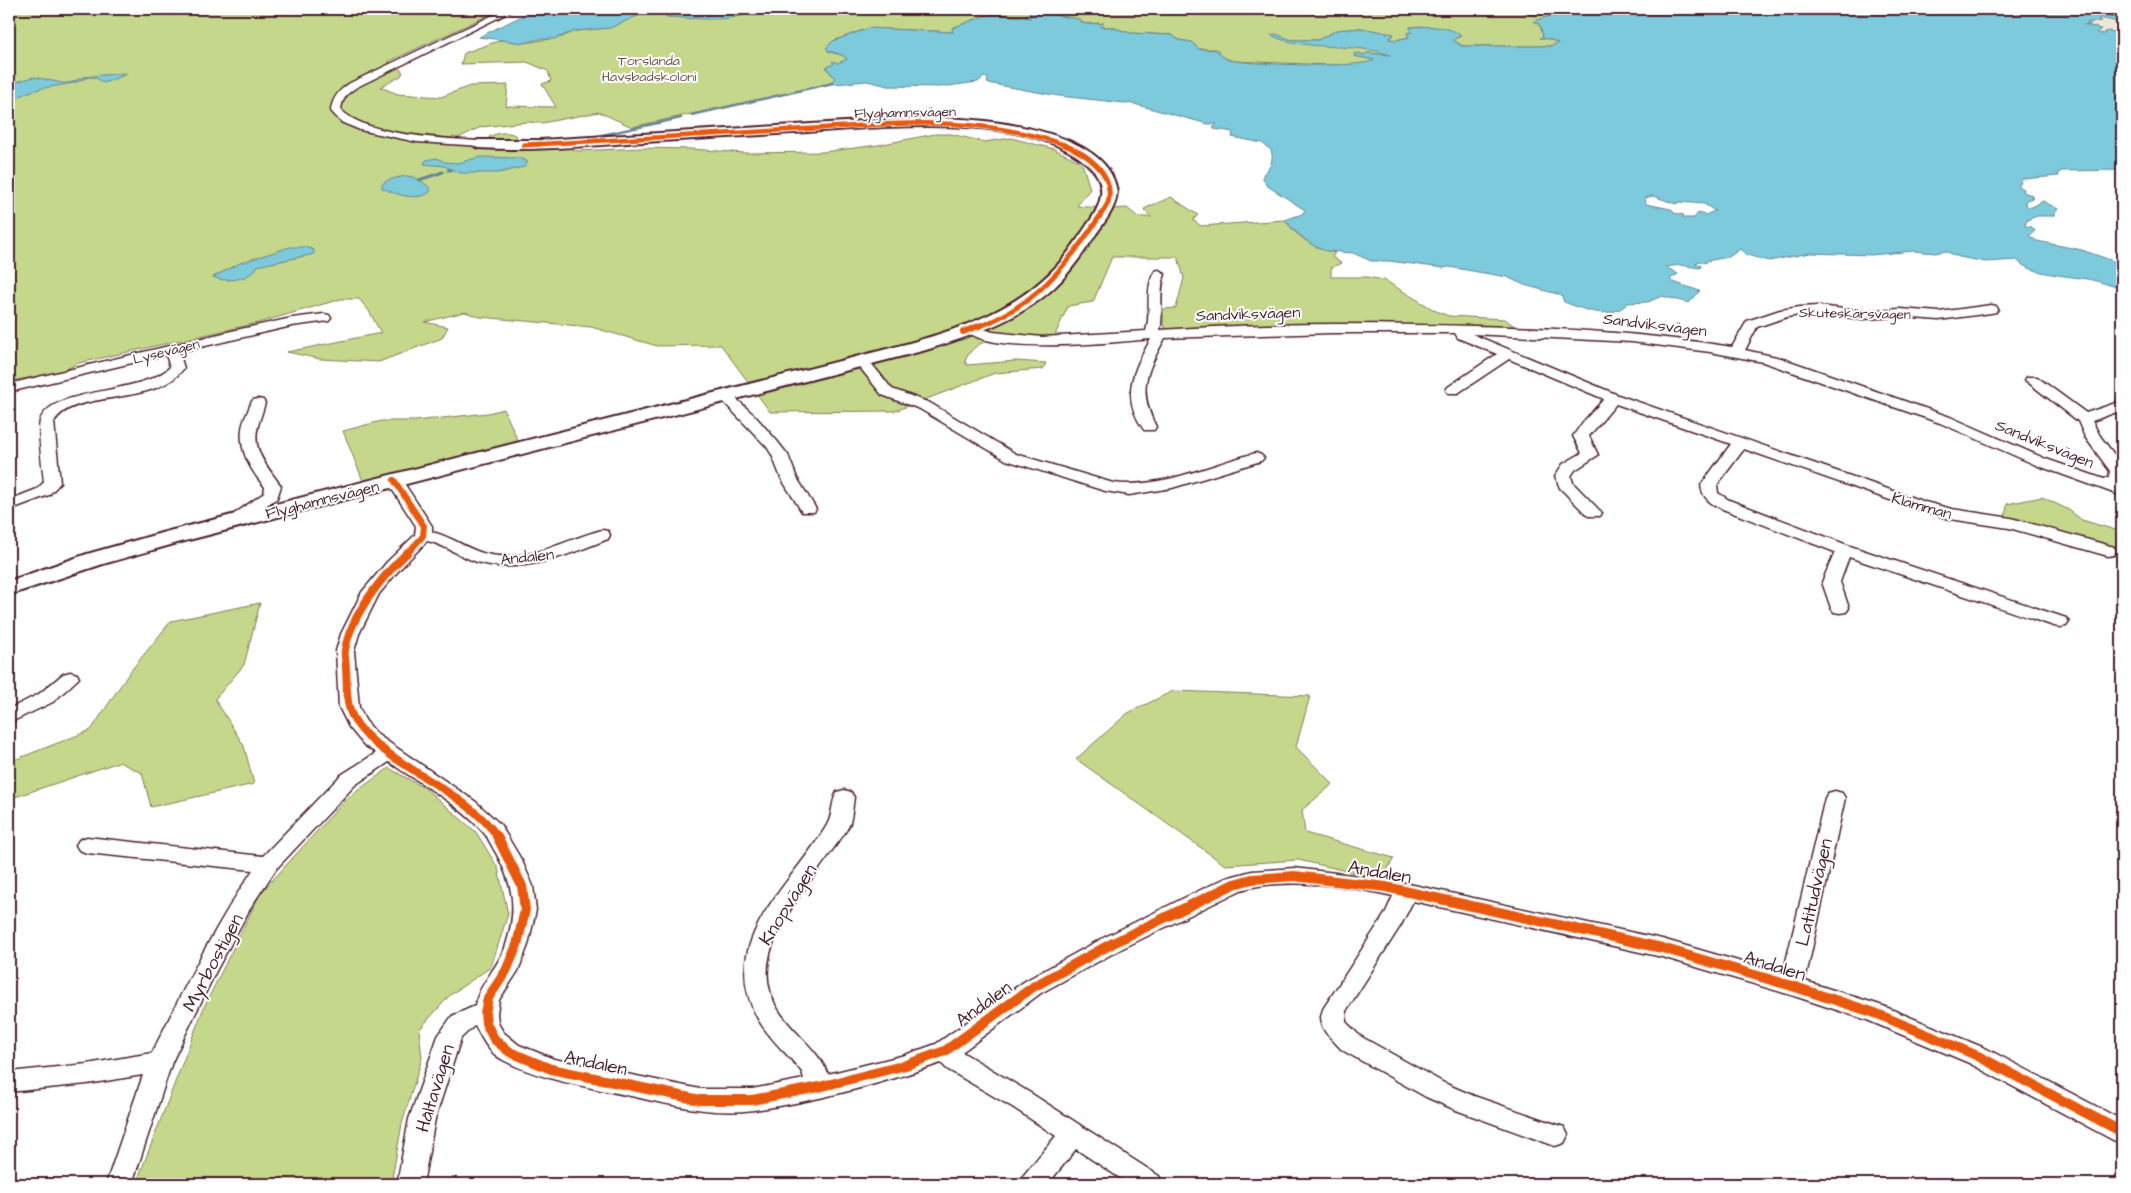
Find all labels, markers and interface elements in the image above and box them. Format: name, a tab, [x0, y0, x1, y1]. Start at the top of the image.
park label: Torslanda Havsbadskoloni	[602, 51, 696, 87]
street label: Flyghamnsvägen	[854, 102, 956, 124]
street label: Sandviksvägen	[1195, 301, 1301, 328]
street label: Skuteskärsvägen	[1799, 303, 1911, 325]
street label: Sandviksvägen	[1602, 308, 1708, 343]
street label: Lysevägen	[131, 334, 202, 370]
street label: Sandviksvägen	[1992, 414, 2097, 475]
street label: Flyghamnsvägen	[263, 475, 382, 526]
street label: Klämman	[1889, 487, 1954, 525]
street label: Andalen	[499, 543, 555, 571]
street label: Latitudvägen	[1789, 836, 1841, 949]
street label: Andalen	[1346, 854, 1414, 891]
street label: Knopvägen	[753, 859, 825, 951]
street label: Myrbostigen	[176, 909, 251, 1017]
street label: Andalen	[1740, 944, 1809, 989]
street label: Andalen	[950, 975, 1018, 1034]
street label: Håltavägen	[409, 1041, 463, 1136]
street label: Andalen	[562, 1044, 630, 1083]

